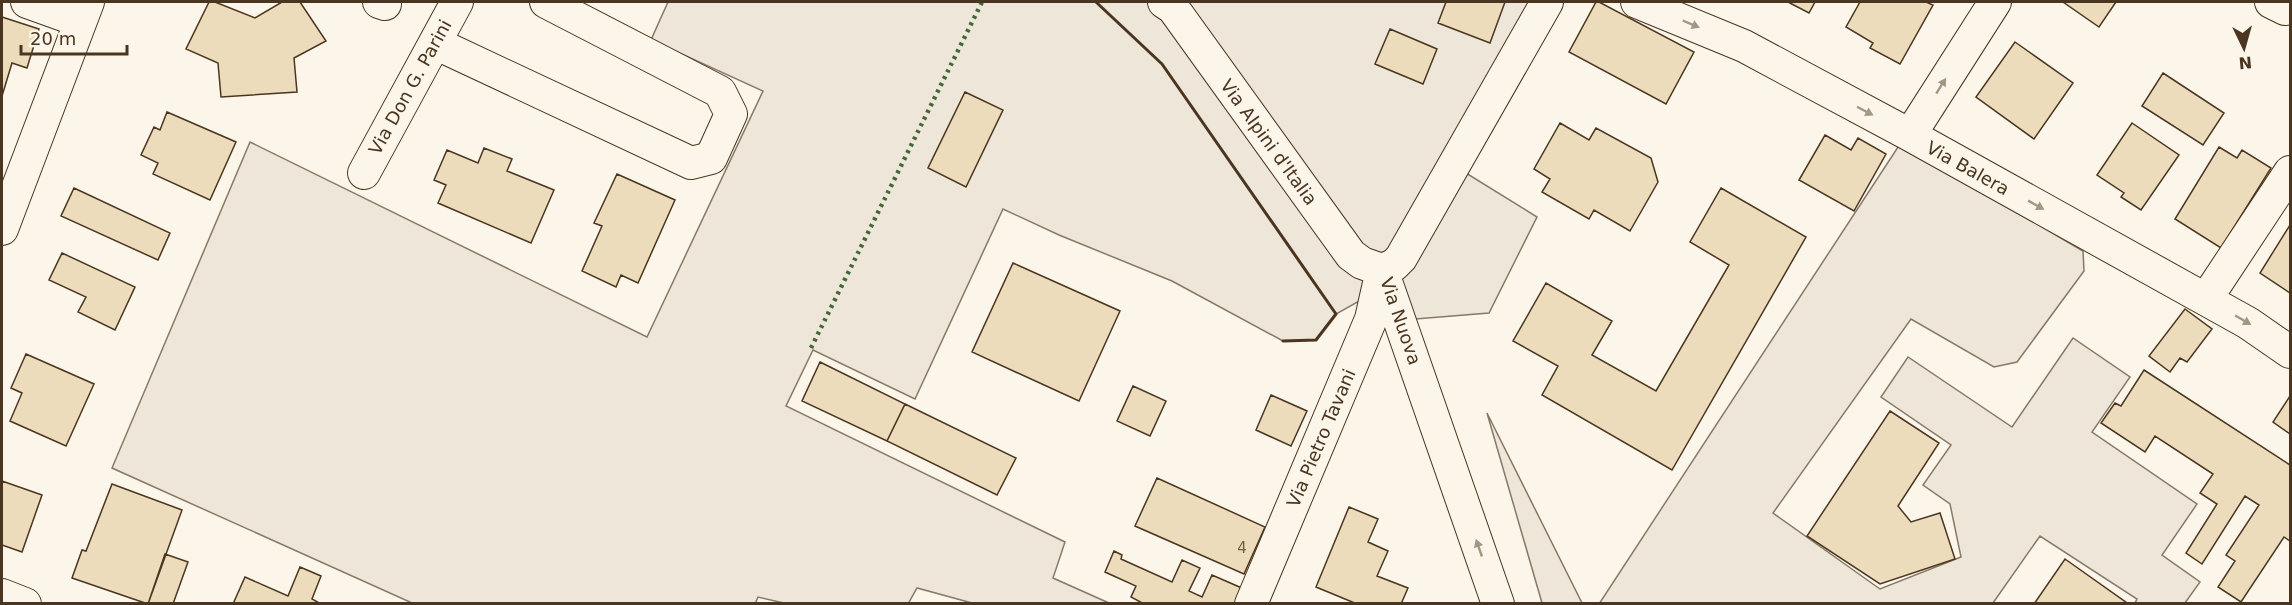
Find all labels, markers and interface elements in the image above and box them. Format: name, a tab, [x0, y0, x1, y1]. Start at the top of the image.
street label: Via Don G. Parini	[364, 16, 456, 158]
scale bar	[21, 18, 128, 56]
north arrow	[2214, 18, 2274, 78]
one-way arrow	[1682, 20, 1700, 29]
text: 20 m	[30, 28, 76, 49]
text: N	[2238, 52, 2253, 72]
street label: Via Alpini d'Italia	[1216, 75, 1322, 209]
one-way arrow	[1936, 78, 1947, 94]
one-way arrow	[1857, 106, 1874, 116]
street label: Via Balera	[1923, 137, 2013, 199]
one-way arrow	[2028, 200, 2045, 210]
street label: Via Nuova	[1376, 274, 1426, 368]
one-way arrow	[2235, 315, 2251, 326]
street label: Via Pietro Tavani	[1282, 366, 1360, 510]
house number: 4	[1237, 539, 1247, 557]
one-way arrow	[1474, 539, 1484, 557]

